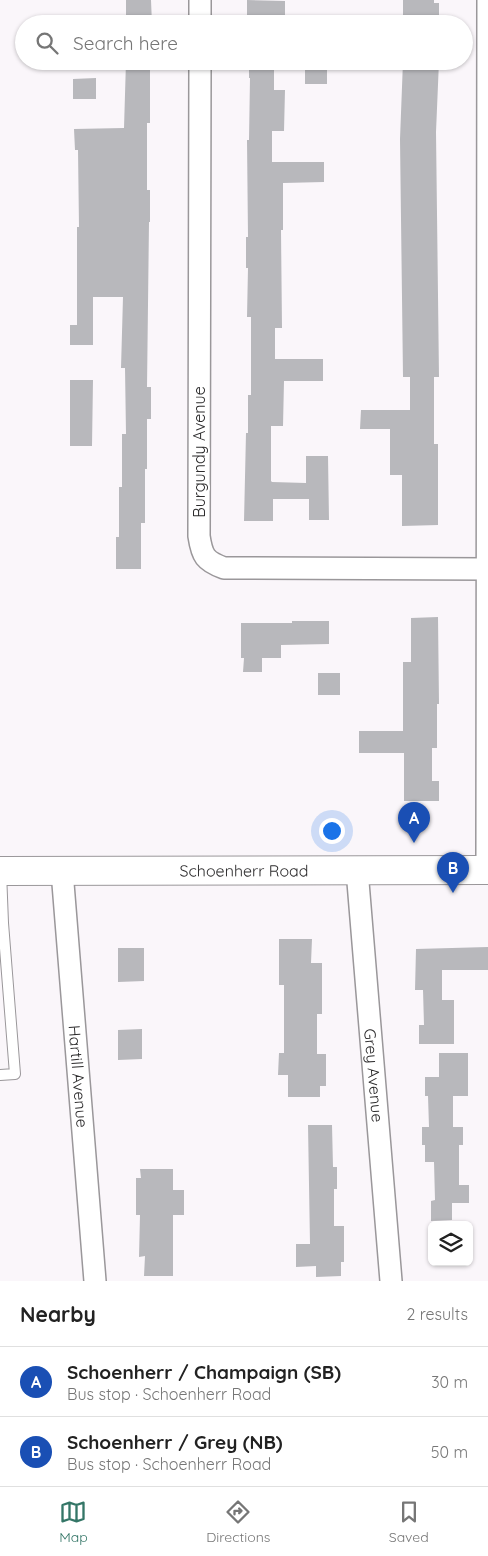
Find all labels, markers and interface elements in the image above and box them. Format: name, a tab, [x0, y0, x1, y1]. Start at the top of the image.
search box	[15, 15, 473, 70]
icon: search	[33, 29, 61, 57]
text: Search here	[73, 31, 178, 55]
street label: Burgundy Avenue	[189, 386, 209, 518]
pin: A	[398, 802, 430, 843]
your location	[319, 818, 345, 844]
pin: B	[437, 852, 469, 893]
street label: Schoenherr Road	[180, 860, 308, 881]
street label: Hartill Avenue	[64, 1024, 93, 1128]
street label: Grey Avenue	[360, 1028, 388, 1123]
map controls	[428, 1221, 473, 1266]
button: layers	[428, 1221, 473, 1266]
text: Nearby	[20, 1301, 96, 1327]
text: 2 results	[406, 1304, 468, 1324]
text: Schoenherr / Champaign (SB)	[67, 1360, 341, 1384]
text: A	[31, 1372, 41, 1392]
text: 30 m	[431, 1372, 468, 1392]
text: Bus stop · Schoenherr Road	[67, 1384, 271, 1404]
text: Schoenherr / Grey (NB)	[67, 1430, 283, 1454]
text: B	[31, 1442, 41, 1462]
text: 50 m	[431, 1442, 468, 1462]
text: Bus stop · Schoenherr Road	[67, 1454, 271, 1474]
tab: Map	[59, 1498, 88, 1546]
tab: Directions	[206, 1498, 270, 1546]
tab: Saved	[389, 1498, 429, 1546]

